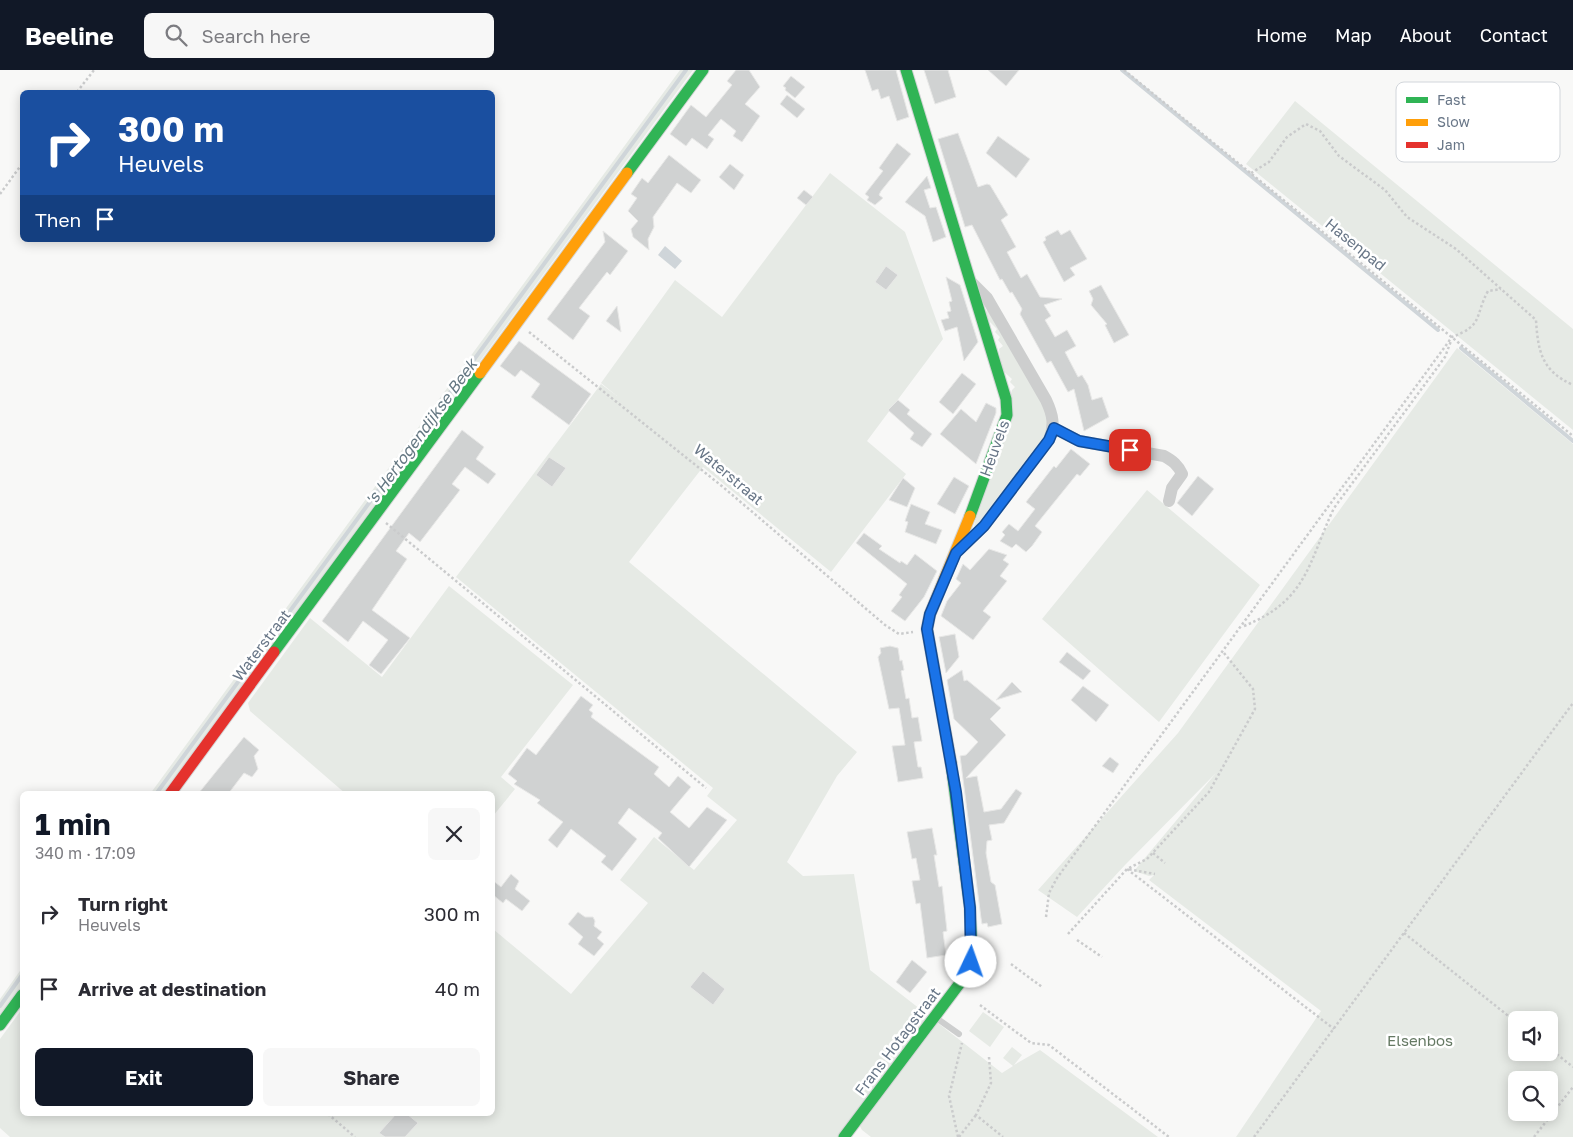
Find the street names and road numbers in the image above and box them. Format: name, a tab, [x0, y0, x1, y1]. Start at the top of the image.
street label: Hasenpad	[1322, 214, 1390, 274]
street label: Heuvels	[975, 417, 1013, 479]
street label: Waterstraat	[691, 440, 767, 508]
street label: Waterstraat	[228, 606, 294, 684]
street label: Frans Hotagstraat	[851, 983, 943, 1099]

